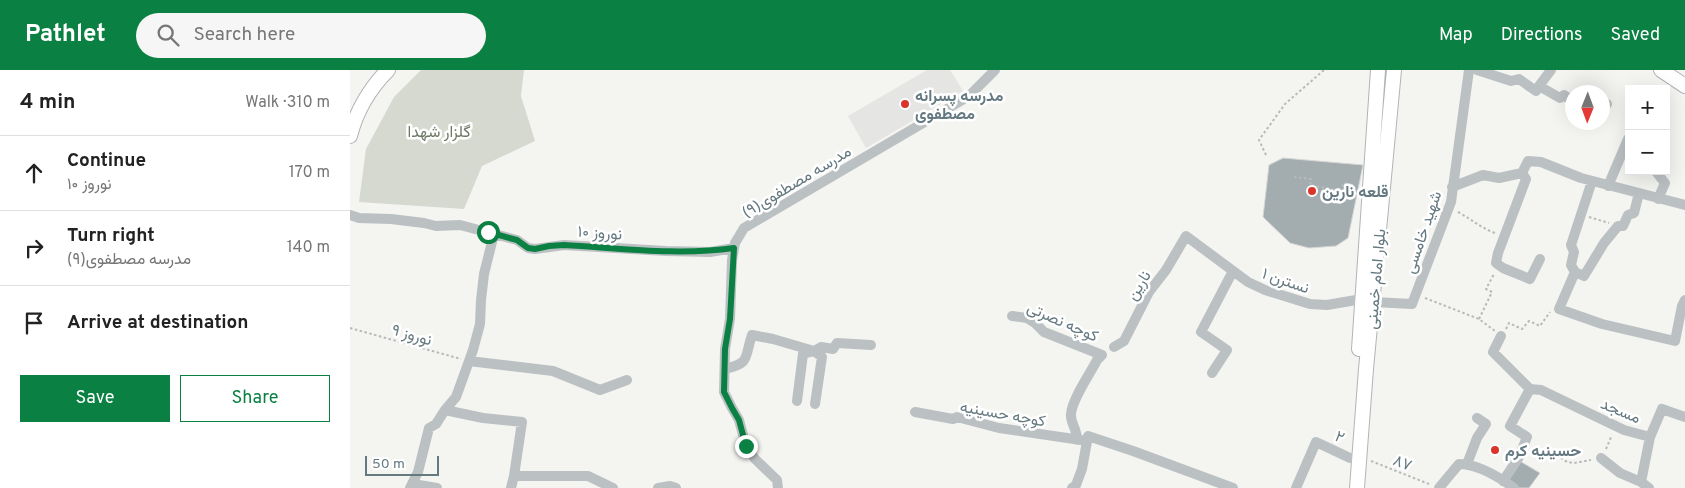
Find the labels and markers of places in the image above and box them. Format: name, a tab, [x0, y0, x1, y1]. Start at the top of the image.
place label: مدرسه پسرانه مصطفوی	[915, 87, 1004, 125]
marker: مدرسه پسرانه مصطفوی	[899, 98, 911, 110]
place label: قلعه نارین	[1322, 183, 1389, 203]
marker: قلعه نارین	[1306, 185, 1318, 197]
place label: حسینیه کرم	[1505, 442, 1581, 462]
marker: حسینیه کرم	[1489, 444, 1501, 456]

